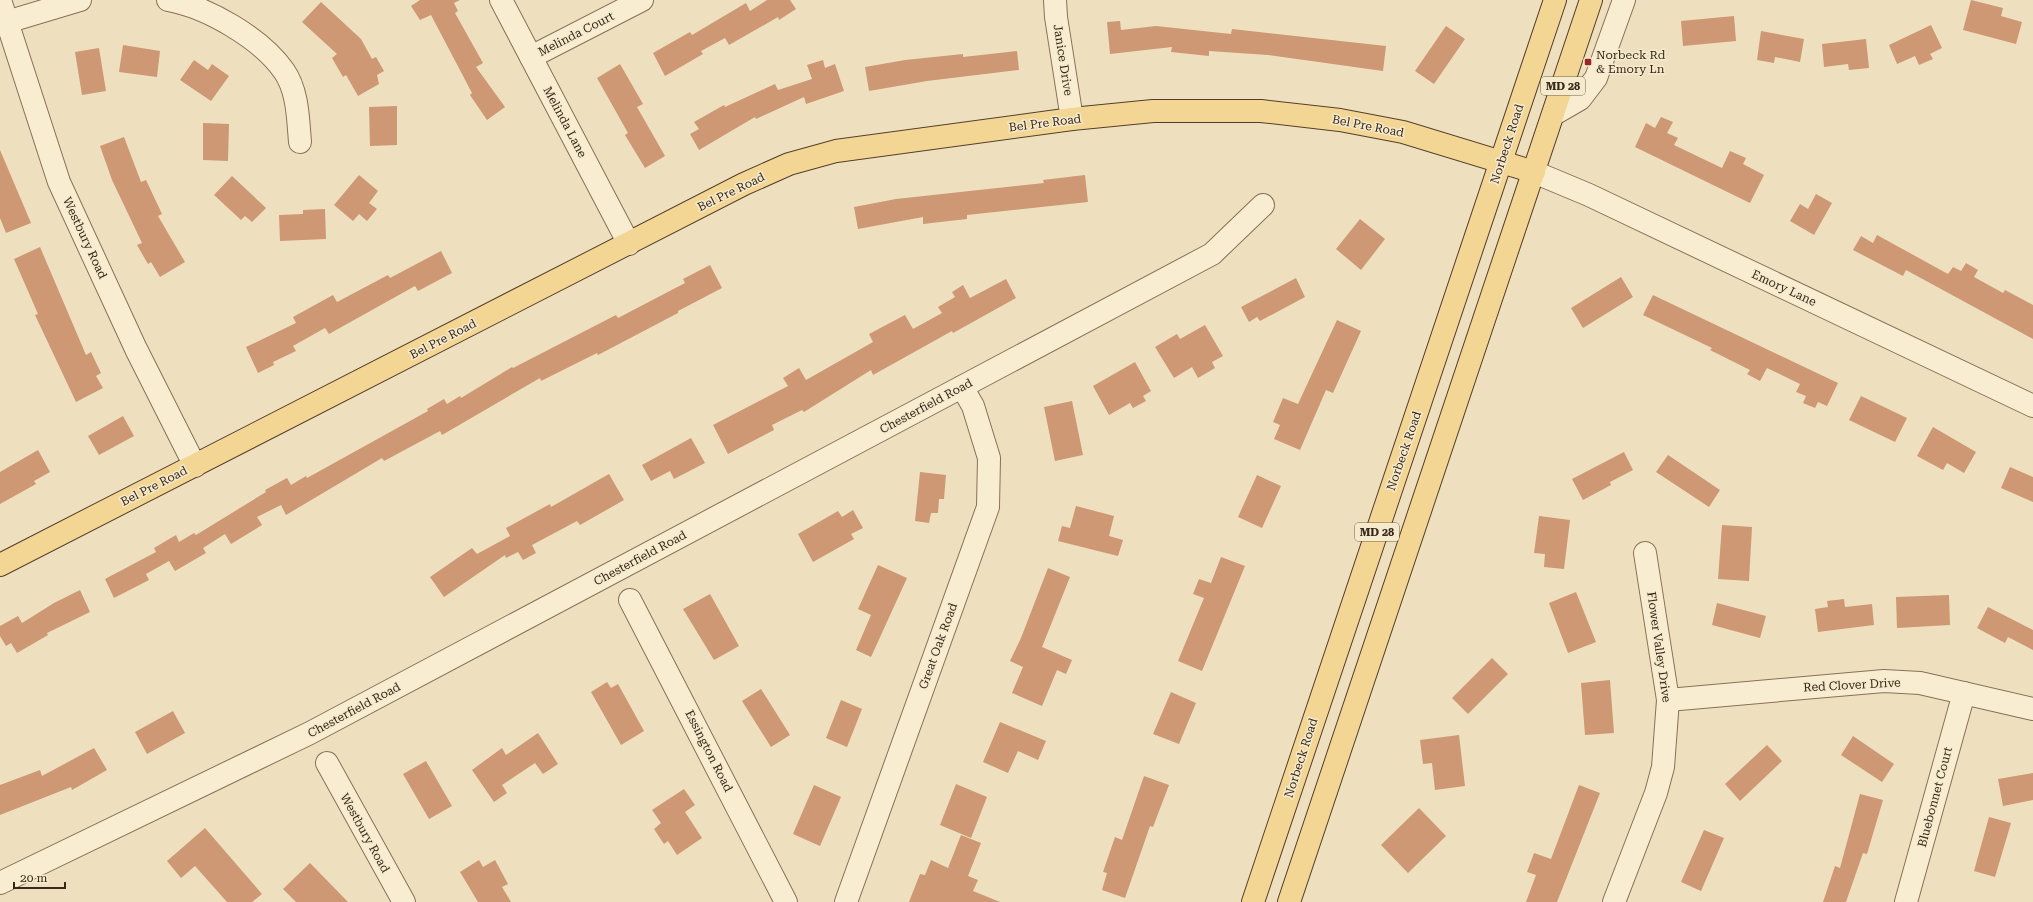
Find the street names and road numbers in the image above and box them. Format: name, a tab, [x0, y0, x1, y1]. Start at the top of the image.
street label: Melinda Court	[536, 9, 617, 59]
street label: Janice Drive	[1050, 23, 1076, 97]
road number: MD 28	[1541, 77, 1585, 95]
street label: Melinda Lane	[540, 84, 590, 160]
street label: Norbeck Road	[1488, 102, 1527, 186]
street label: Bel Pre Road	[1008, 112, 1082, 134]
street label: Bel Pre Road	[1331, 112, 1405, 140]
street label: Bel Pre Road	[695, 170, 767, 214]
street label: Westbury Road	[60, 195, 110, 281]
street label: Emory Lane	[1749, 267, 1819, 309]
street label: Bel Pre Road	[407, 316, 479, 362]
street label: Chesterfield Road	[877, 375, 975, 436]
street label: Norbeck Road	[1384, 409, 1424, 493]
street label: Bel Pre Road	[118, 463, 190, 509]
road number: MD 28	[1355, 523, 1399, 541]
street label: Chesterfield Road	[591, 527, 689, 588]
street label: Flower Valley Drive	[1644, 591, 1674, 704]
street label: Great Oak Road	[916, 601, 960, 691]
street label: Red Clover Drive	[1803, 675, 1901, 695]
street label: Chesterfield Road	[305, 679, 403, 740]
street label: Essington Road	[682, 708, 736, 794]
street label: Norbeck Road	[1282, 716, 1321, 800]
street label: Bluebonnet Court	[1915, 745, 1955, 849]
street label: Westbury Road	[337, 791, 393, 875]

